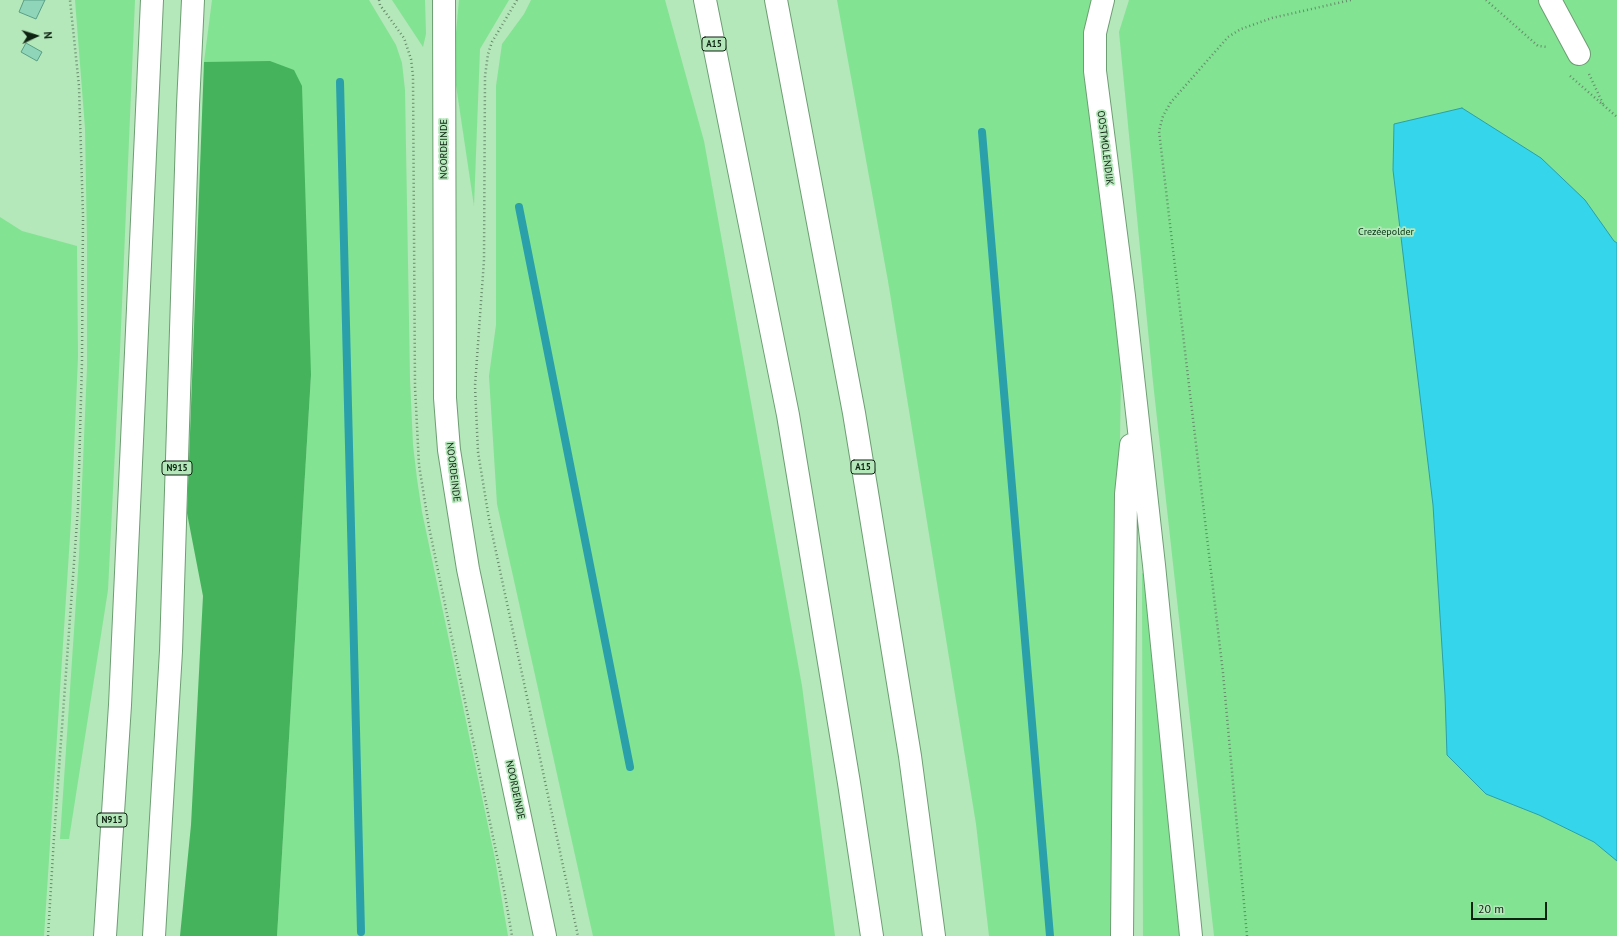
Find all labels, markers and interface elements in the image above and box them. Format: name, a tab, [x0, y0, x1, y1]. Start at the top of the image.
north arrow	[16, 16, 56, 56]
text: N	[41, 31, 55, 39]
road number: A15	[702, 37, 726, 51]
street label: OOSTMOLENDIJK	[1094, 110, 1116, 186]
street label: NOORDEINDE	[438, 119, 450, 179]
park label: Crezéepolder	[1358, 226, 1414, 238]
street label: NOORDEINDE	[443, 442, 463, 502]
road number: A15	[851, 460, 875, 474]
road number: N915	[162, 461, 192, 475]
street label: NOORDEINDE	[503, 760, 527, 820]
road number: N915	[97, 813, 127, 827]
scale bar	[1473, 894, 1549, 920]
text: 20 m	[1478, 901, 1504, 916]

